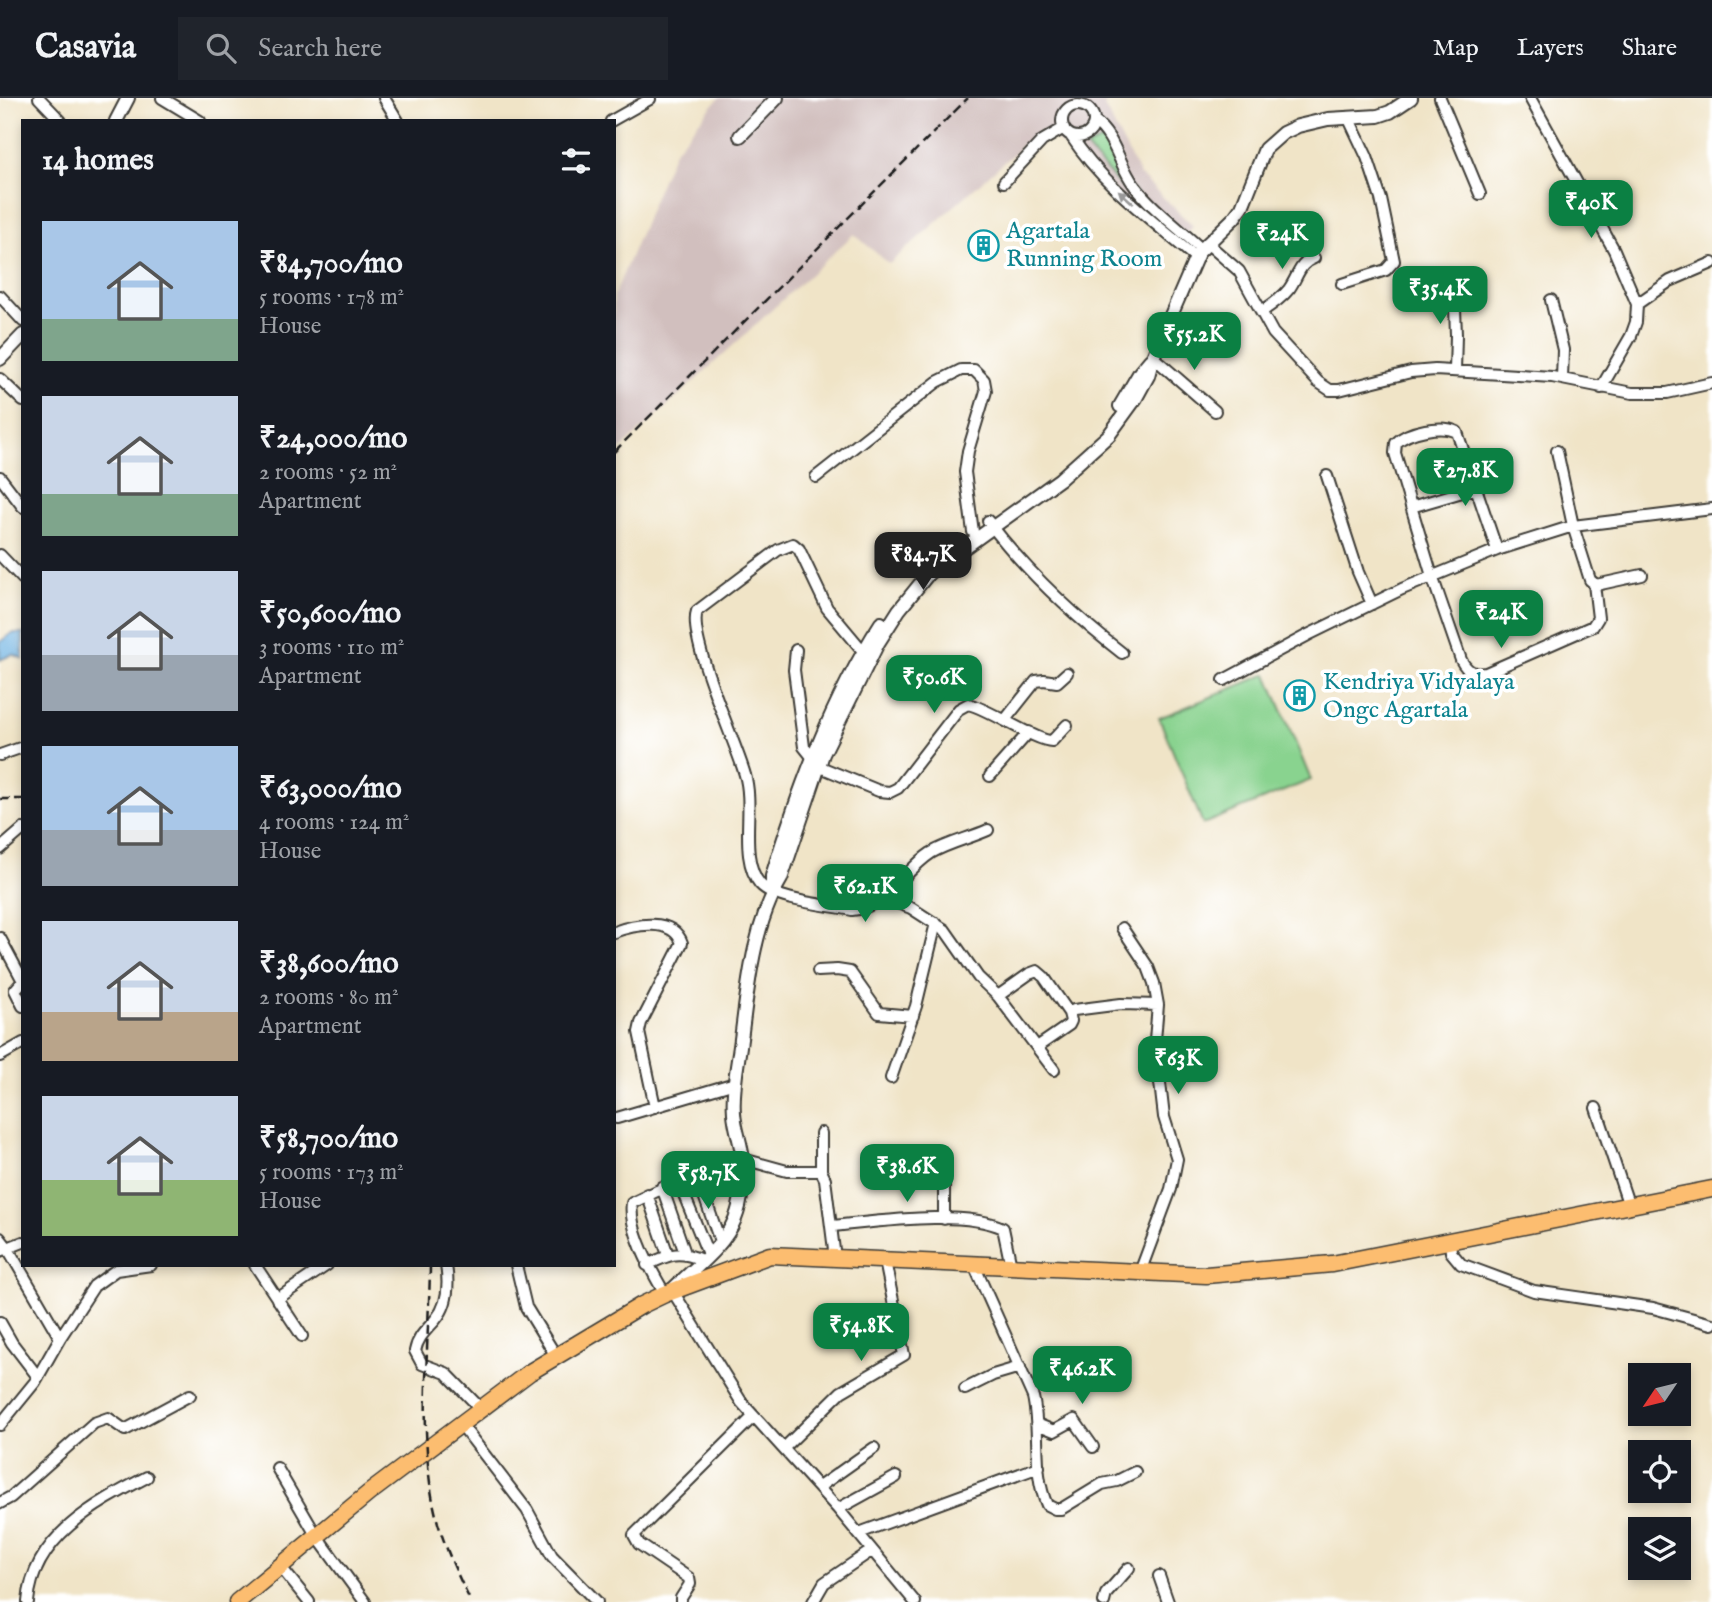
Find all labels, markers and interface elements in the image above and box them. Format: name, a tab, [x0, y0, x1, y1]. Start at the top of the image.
search box	[178, 17, 668, 80]
text: Casavia	[35, 27, 136, 69]
icon: search	[202, 29, 240, 67]
text: Search here	[258, 32, 382, 65]
text: Map	[1433, 33, 1479, 64]
text: Layers	[1517, 33, 1584, 64]
text: Share	[1622, 33, 1677, 64]
text: 14 homes	[42, 142, 154, 180]
icon: filters	[557, 142, 595, 180]
pin: ₹40K	[1550, 180, 1632, 240]
text: ₹40K	[1565, 188, 1617, 217]
one-way arrow	[1117, 189, 1135, 205]
pin: ₹24K	[1241, 212, 1323, 271]
place label: Agartala Running Room	[1005, 216, 1162, 275]
text: ₹24K	[1256, 219, 1308, 248]
building icon: Agartala Running Room	[966, 228, 1000, 262]
text: ₹84,700/mo	[259, 245, 403, 283]
icon: home	[98, 249, 182, 333]
pin: ₹35.4K	[1383, 266, 1497, 326]
text: ₹35.4K	[1408, 274, 1472, 303]
text: 5 rooms · 178 m²	[259, 283, 404, 312]
text: House	[259, 312, 321, 341]
pin: ₹55.2K	[1137, 313, 1251, 372]
text: ₹55.2K	[1163, 320, 1225, 349]
text: ₹24,000/mo	[259, 420, 407, 458]
icon: home	[98, 424, 182, 508]
pin: ₹27.8K	[1408, 448, 1522, 508]
text: ₹27.8K	[1432, 456, 1498, 485]
text: 2 rooms · 52 m²	[259, 458, 397, 487]
text: Apartment	[259, 487, 362, 516]
pin: ₹84.7K	[866, 532, 980, 592]
text: ₹84.7K	[890, 540, 956, 569]
pin: ₹24K	[1460, 590, 1542, 650]
text: ₹50,600/mo	[259, 595, 401, 633]
text: ₹24K	[1475, 598, 1527, 627]
icon: home	[98, 599, 182, 683]
text: 3 rooms · 110 m²	[259, 633, 404, 662]
pin: ₹50.6K	[877, 656, 991, 715]
text: Apartment	[259, 662, 362, 691]
text: ₹50.6K	[902, 663, 966, 692]
place label: Kendriya Vidyalaya Ongc Agartala	[1323, 667, 1515, 726]
building icon: Kendriya Vidyalaya Ongc Agartala	[1283, 679, 1317, 713]
text: ₹63,000/mo	[259, 770, 402, 808]
icon: home	[98, 774, 182, 858]
text: 4 rooms · 124 m²	[259, 808, 409, 837]
text: House	[259, 837, 321, 866]
pin: ₹62.1K	[808, 864, 922, 924]
text: ₹62.1K	[833, 872, 897, 901]
text: ₹38,600/mo	[259, 945, 399, 983]
icon: home	[98, 949, 182, 1033]
text: 2 rooms · 80 m²	[259, 983, 399, 1012]
text: Apartment	[259, 1012, 362, 1041]
pin: ₹63K	[1137, 1037, 1219, 1096]
text: ₹63K	[1154, 1044, 1202, 1073]
text: ₹58,700/mo	[259, 1120, 398, 1158]
icon: home	[98, 1124, 182, 1208]
pin: ₹38.6K	[850, 1144, 964, 1204]
pin: ₹58.7K	[651, 1152, 765, 1211]
text: ₹38.6K	[876, 1152, 938, 1181]
text: 5 rooms · 173 m²	[259, 1158, 404, 1187]
text: ₹58.7K	[677, 1159, 739, 1188]
text: House	[259, 1187, 321, 1216]
pin: ₹54.8K	[804, 1304, 918, 1363]
text: ₹54.8K	[829, 1311, 893, 1340]
pin: ₹46.2K	[1025, 1346, 1139, 1406]
text: ₹46.2K	[1049, 1354, 1115, 1383]
north arrow	[1628, 1363, 1690, 1426]
map controls	[1628, 1363, 1691, 1580]
button: locate	[1628, 1440, 1691, 1503]
button: layers	[1628, 1517, 1691, 1580]

